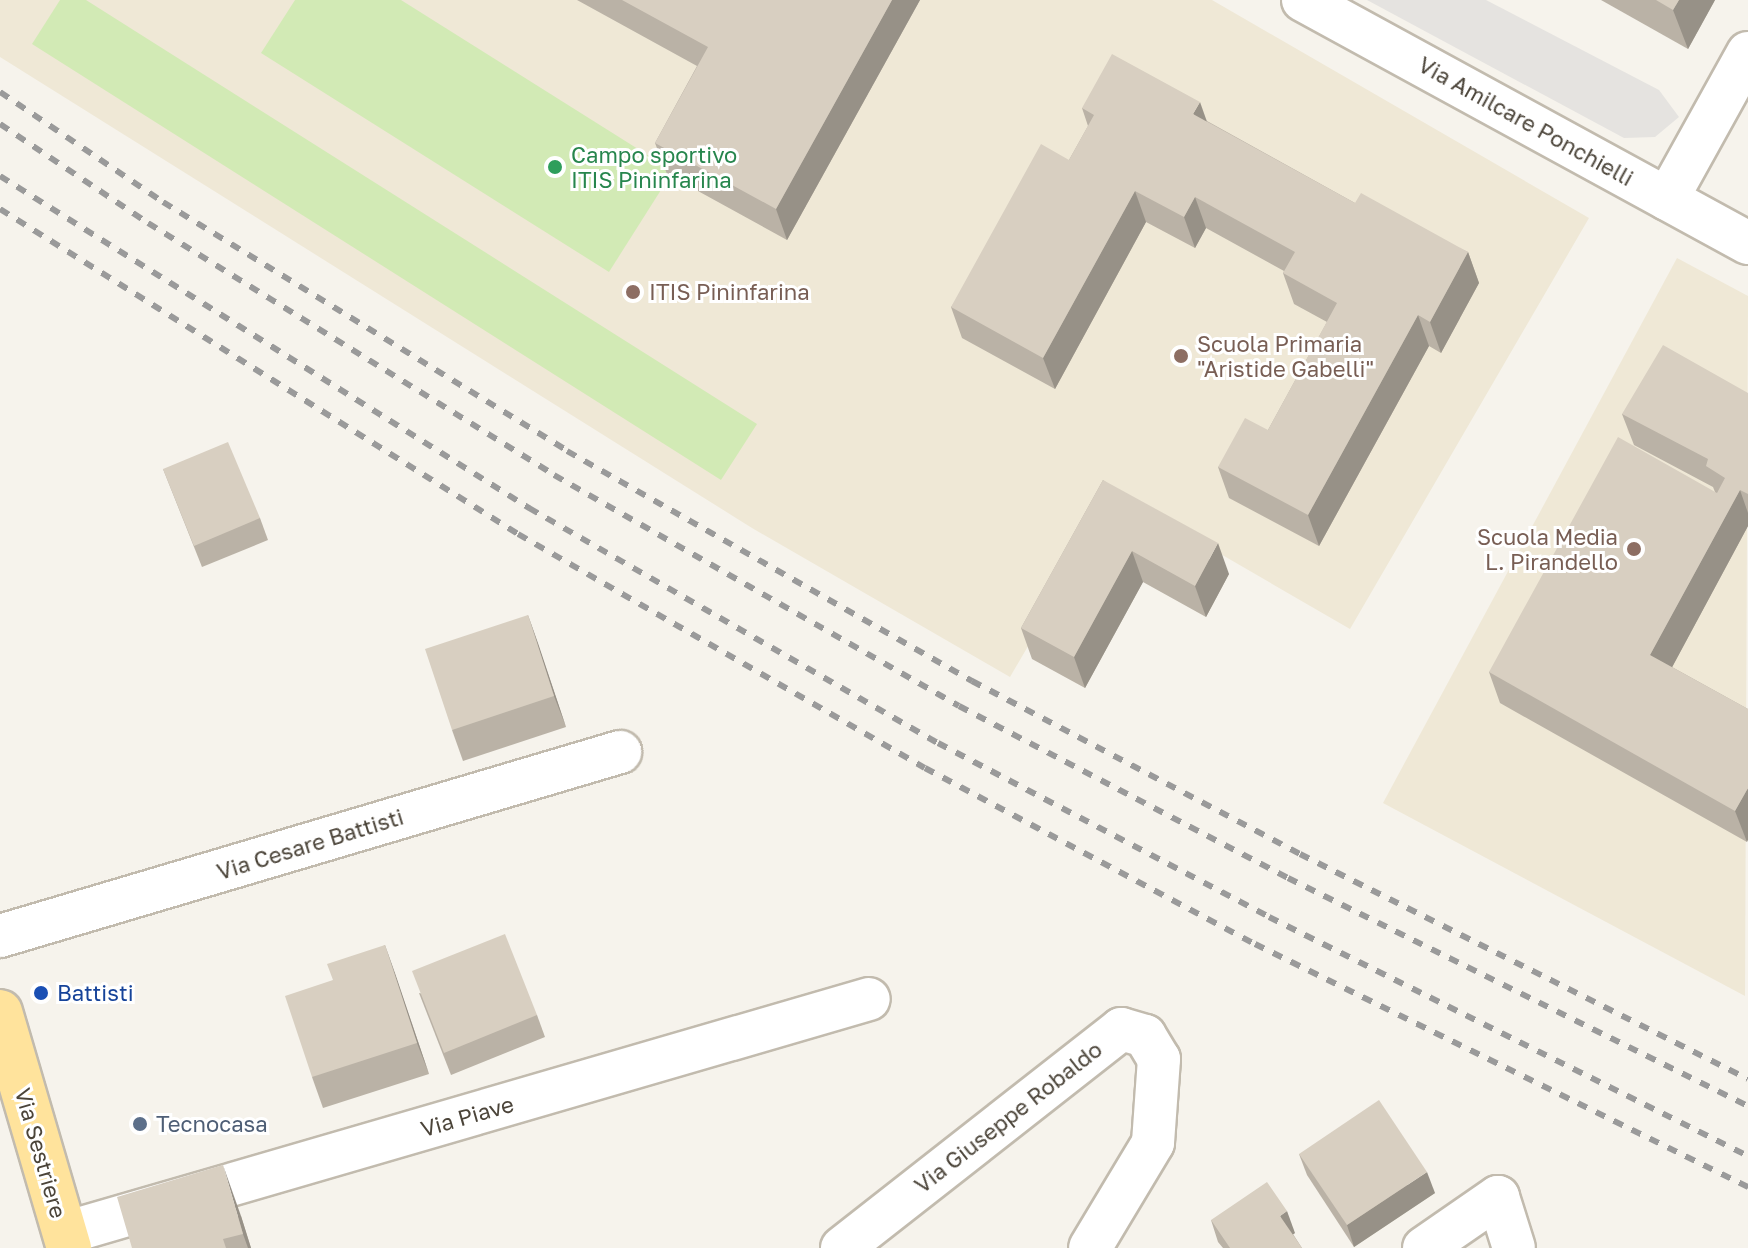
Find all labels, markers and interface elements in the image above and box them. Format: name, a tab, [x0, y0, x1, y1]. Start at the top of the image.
street label: Via Amilcare Ponchielli	[1414, 51, 1638, 191]
place label: Campo sportivo ITIS Pininfarina	[571, 141, 737, 192]
marker: Campo sportivo ITIS Pininfarina	[546, 158, 564, 176]
place label: ITIS Pininfarina	[649, 279, 810, 305]
marker: ITIS Pininfarina	[624, 283, 642, 301]
place label: Scuola Primaria "Aristide Gabelli"	[1197, 330, 1374, 382]
marker: Scuola Primaria "Aristide Gabelli"	[1172, 347, 1190, 365]
place label: Scuola Media L. Pirandello	[1477, 523, 1618, 574]
marker: Scuola Media L. Pirandello	[1625, 540, 1643, 558]
street label: Via Cesare Battisti	[214, 803, 406, 885]
place label: Battisti	[57, 980, 134, 1006]
marker: Battisti	[32, 984, 50, 1002]
street label: Via Giuseppe Robaldo	[909, 1036, 1107, 1198]
street label: Via Sestriere	[10, 1085, 72, 1221]
street label: Via Piave	[417, 1090, 517, 1142]
place label: Tecnocasa	[156, 1111, 268, 1137]
marker: Tecnocasa	[131, 1115, 149, 1133]

